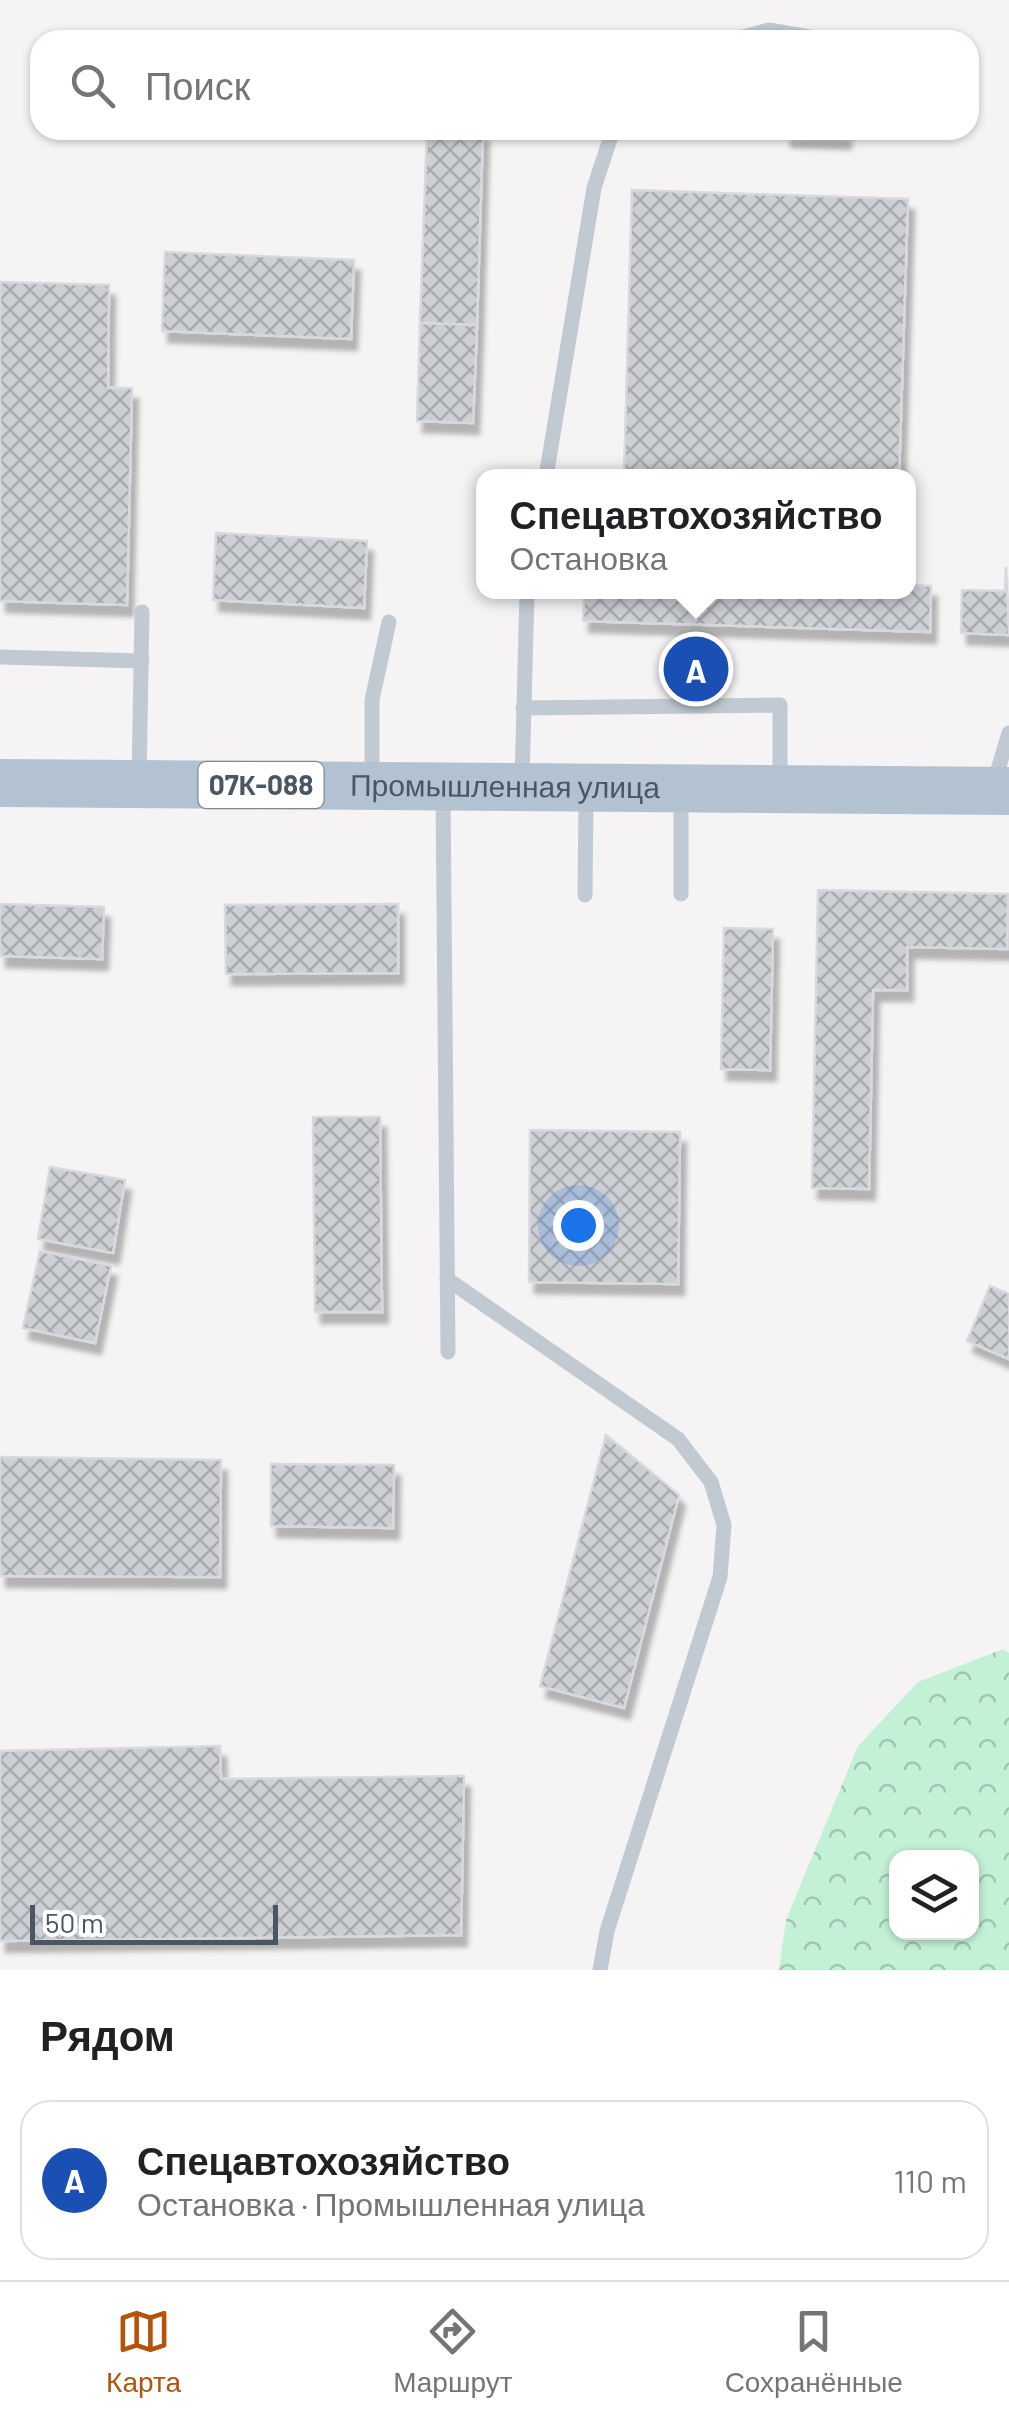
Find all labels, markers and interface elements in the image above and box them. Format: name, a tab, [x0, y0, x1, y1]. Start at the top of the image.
search box	[30, 30, 979, 140]
icon: search	[65, 58, 120, 113]
text: Поиск	[145, 62, 250, 108]
popup	[476, 469, 916, 599]
text: Спецавтохозяйство	[510, 491, 882, 537]
text: Остановка	[510, 538, 668, 576]
pin: A	[664, 632, 728, 706]
road number: 07К-088	[198, 762, 324, 808]
street label: Промышленная улица	[350, 766, 660, 804]
your location	[553, 1200, 604, 1251]
map controls	[889, 1850, 979, 1940]
button: layers	[889, 1850, 979, 1940]
scale bar	[30, 1900, 278, 1944]
text: 50 m	[45, 1905, 104, 1939]
text: Рядом	[40, 2009, 175, 2059]
text: Спецавтохозяйство	[137, 2137, 510, 2183]
text: A	[64, 2161, 85, 2199]
text: 110 m	[894, 2161, 967, 2199]
text: Остановка · Промышленная улица	[137, 2184, 645, 2222]
tab: Карта	[106, 2304, 181, 2399]
tab: Маршрут	[393, 2304, 512, 2399]
tab: Сохранённые	[725, 2304, 903, 2399]

